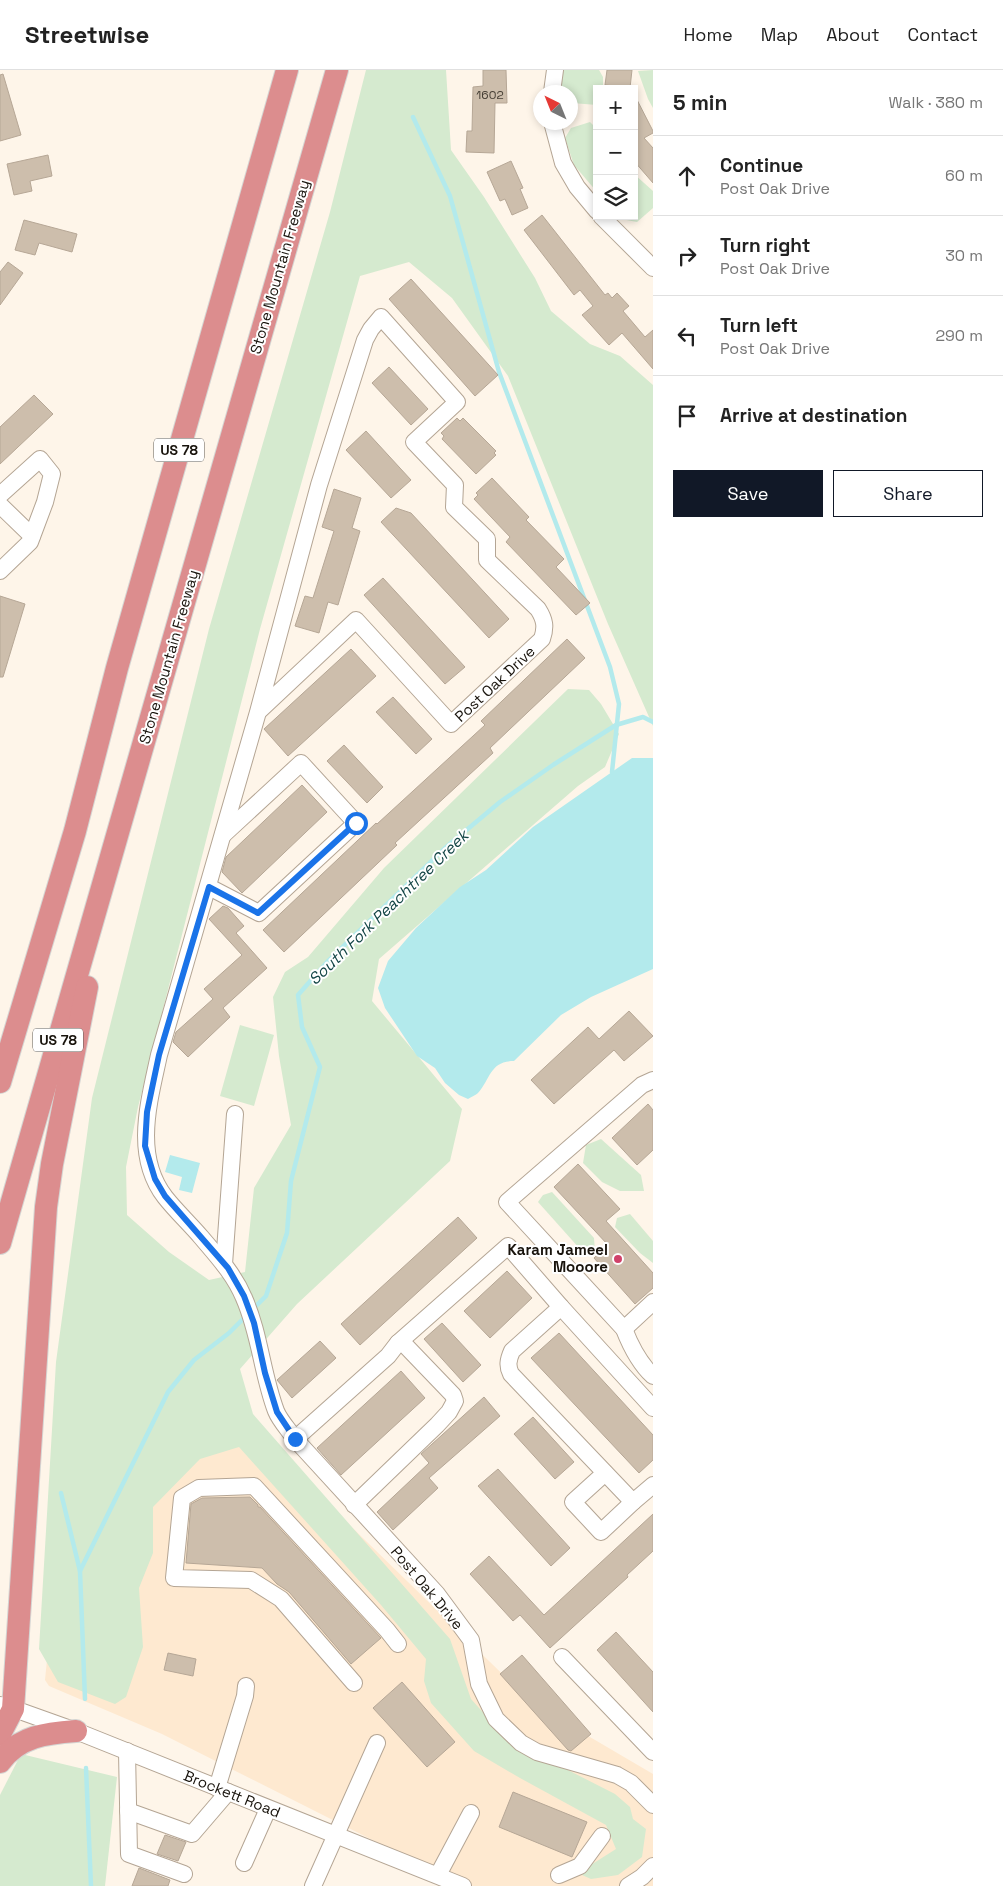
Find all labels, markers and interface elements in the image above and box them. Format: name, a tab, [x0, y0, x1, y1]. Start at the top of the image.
text: Streetwise	[25, 19, 149, 50]
text: Home	[684, 23, 733, 46]
text: Map	[761, 23, 798, 46]
text: About	[826, 23, 880, 46]
text: Contact	[908, 23, 978, 46]
north arrow	[533, 85, 578, 130]
map controls	[593, 85, 638, 220]
button: +	[593, 85, 638, 130]
house number: 1602	[476, 87, 504, 103]
text: 5 min	[673, 89, 727, 116]
text: Walk · 380 m	[888, 92, 983, 113]
button: −	[593, 130, 638, 175]
text: Continue	[720, 153, 803, 178]
icon: ahead	[673, 162, 701, 190]
text: 60 m	[945, 165, 983, 186]
button: layers	[593, 175, 638, 220]
street label: Stone Mountain Freeway	[246, 178, 313, 356]
text: Post Oak Drive	[720, 178, 830, 199]
text: Turn right	[720, 233, 810, 258]
icon: right	[673, 242, 701, 270]
text: 30 m	[945, 245, 983, 266]
text: Post Oak Drive	[720, 258, 830, 279]
text: Turn left	[720, 313, 798, 338]
icon: left	[673, 322, 701, 350]
text: 290 m	[935, 325, 983, 346]
text: Post Oak Drive	[720, 338, 830, 359]
icon: arrive	[673, 402, 701, 430]
text: Arrive at destination	[720, 403, 908, 428]
road number: US 78	[154, 438, 204, 462]
button: Save	[673, 470, 823, 517]
button: Share	[833, 470, 983, 517]
street label: Stone Mountain Freeway	[135, 568, 202, 746]
street label: Post Oak Drive	[450, 641, 539, 726]
route start	[345, 812, 368, 835]
water label: South Fork Peachtree Creek	[304, 824, 475, 989]
road number: US 78	[33, 1028, 83, 1052]
place label: Karam Jameel Mooore	[507, 1240, 608, 1276]
marker: Karam Jameel Mooore	[612, 1253, 624, 1265]
route end	[284, 1428, 307, 1451]
street label: Post Oak Drive	[387, 1542, 468, 1633]
street label: Brockett Road	[181, 1766, 283, 1822]

